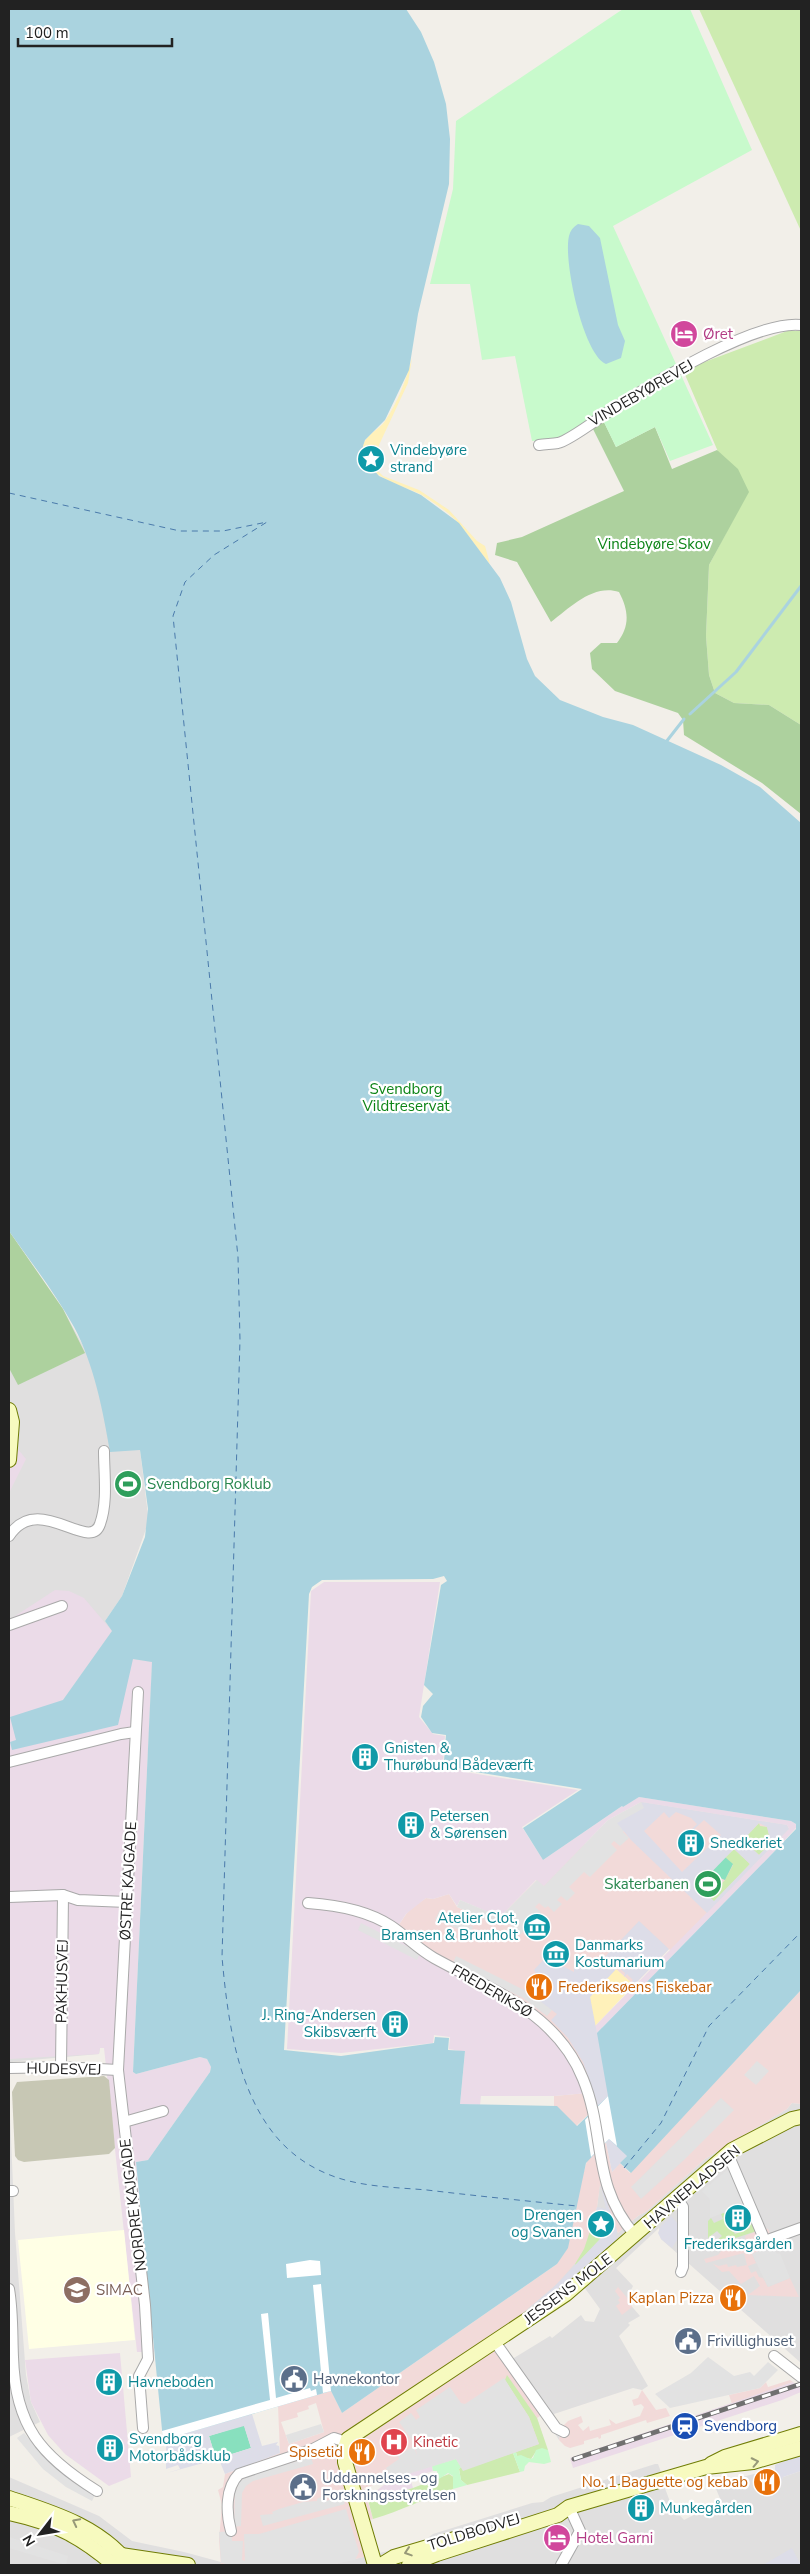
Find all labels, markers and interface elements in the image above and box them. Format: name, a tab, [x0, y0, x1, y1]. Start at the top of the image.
scale bar	[18, 15, 171, 47]
text: 100 m	[25, 23, 69, 43]
hotel icon: Øret	[669, 319, 699, 349]
place label: Øret	[703, 324, 734, 344]
street label: VINDEBYØREVEJ	[584, 355, 697, 432]
place label: Vindebyøre strand	[389, 440, 467, 477]
place icon: Vindebyøre strand	[356, 444, 386, 474]
park label: Vindebyøre Skov	[596, 534, 711, 554]
park label: Svendborg Vildtreservat	[361, 1079, 450, 1116]
sports icon: Svendborg Roklub	[113, 1469, 143, 1499]
place label: Svendborg Roklub	[147, 1474, 272, 1494]
place label: Gnisten & Thurøbund Bådeværft	[384, 1738, 533, 1775]
building icon: Gnisten & Thurøbund Bådeværft	[350, 1742, 380, 1772]
place label: Petersen & Sørensen	[430, 1806, 507, 1843]
building icon: Petersen & Sørensen	[396, 1810, 426, 1840]
street label: ØSTRE KAJGADE	[115, 1821, 141, 1941]
building icon: Snedkeriet	[676, 1828, 706, 1858]
place label: Snedkeriet	[710, 1833, 783, 1853]
sports icon: Skaterbanen	[693, 1869, 723, 1899]
place label: Skaterbanen	[604, 1874, 689, 1894]
place label: Atelier Clot, Bramsen & Brunholt	[381, 1908, 519, 1945]
museum icon: Atelier Clot, Bramsen & Brunholt	[522, 1912, 552, 1942]
place label: Danmarks Kostumarium	[575, 1935, 664, 1972]
street label: PAKHUSVEJ	[51, 1939, 73, 2023]
museum icon: Danmarks Kostumarium	[541, 1939, 571, 1969]
street label: FREDERIKSØ	[448, 1960, 536, 2022]
restaurant icon: Frederiksøens Fiskebar	[524, 1972, 554, 2002]
place label: Frederiksøens Fiskebar	[558, 1977, 712, 1997]
place label: J. Ring-Andersen Skibsværft	[261, 2005, 377, 2042]
building icon: J. Ring-Andersen Skibsværft	[380, 2009, 410, 2039]
street label: HUDESVEJ	[26, 2058, 102, 2080]
street label: NORDRE KAJGADE	[115, 2138, 151, 2272]
street label: HAVNEPLADSEN	[640, 2141, 744, 2233]
building icon: Frederiksgården	[723, 2203, 753, 2233]
place label: Drengen og Svanen	[511, 2205, 582, 2242]
place icon: Drengen og Svanen	[586, 2209, 616, 2239]
place label: Frederiksgården	[684, 2234, 792, 2254]
street label: JESSENS MOLE	[519, 2249, 616, 2330]
school or university icon: SIMAC	[62, 2275, 92, 2305]
place label: SIMAC	[96, 2280, 143, 2300]
restaurant icon: Kaplan Pizza	[718, 2283, 748, 2313]
place label: Kaplan Pizza	[628, 2288, 714, 2308]
public building icon: Frivillighuset	[673, 2326, 703, 2356]
place label: Frivillighuset	[707, 2331, 794, 2351]
public building icon: Havnekontor	[279, 2364, 309, 2394]
building icon: Havneboden	[94, 2367, 124, 2397]
place label: Havnekontor	[313, 2369, 400, 2389]
place label: Havneboden	[128, 2372, 214, 2392]
station icon: Svendborg	[670, 2411, 700, 2441]
place label: Svendborg	[704, 2416, 777, 2436]
hospital icon: Kinetic	[379, 2427, 409, 2457]
place label: Svendborg Motorbådsklub	[129, 2429, 231, 2466]
place label: Kinetic	[413, 2432, 458, 2452]
building icon: Svendborg Motorbådsklub	[95, 2433, 125, 2463]
restaurant icon: Spisetid	[347, 2437, 377, 2467]
place label: Spisetid	[289, 2442, 343, 2462]
one-way arrow	[750, 2457, 759, 2467]
restaurant icon: No. 1 Baguette og kebab	[752, 2467, 782, 2497]
place label: Uddannelses- og Forskningsstyrelsen	[322, 2468, 456, 2505]
public building icon: Uddannelses- og Forskningsstyrelsen	[288, 2472, 318, 2502]
place label: No. 1 Baguette og kebab	[582, 2472, 748, 2492]
building icon: Munkegården	[626, 2493, 656, 2523]
place label: Munkegården	[660, 2498, 752, 2518]
street label: TOLDBODVEJ	[425, 2508, 523, 2556]
north arrow	[15, 2509, 65, 2559]
one-way arrow	[72, 2518, 81, 2528]
hotel icon: Hotel Garni	[542, 2523, 572, 2553]
place label: Hotel Garni	[576, 2528, 653, 2548]
text: N	[18, 2531, 40, 2550]
one-way arrow	[405, 2547, 413, 2557]

